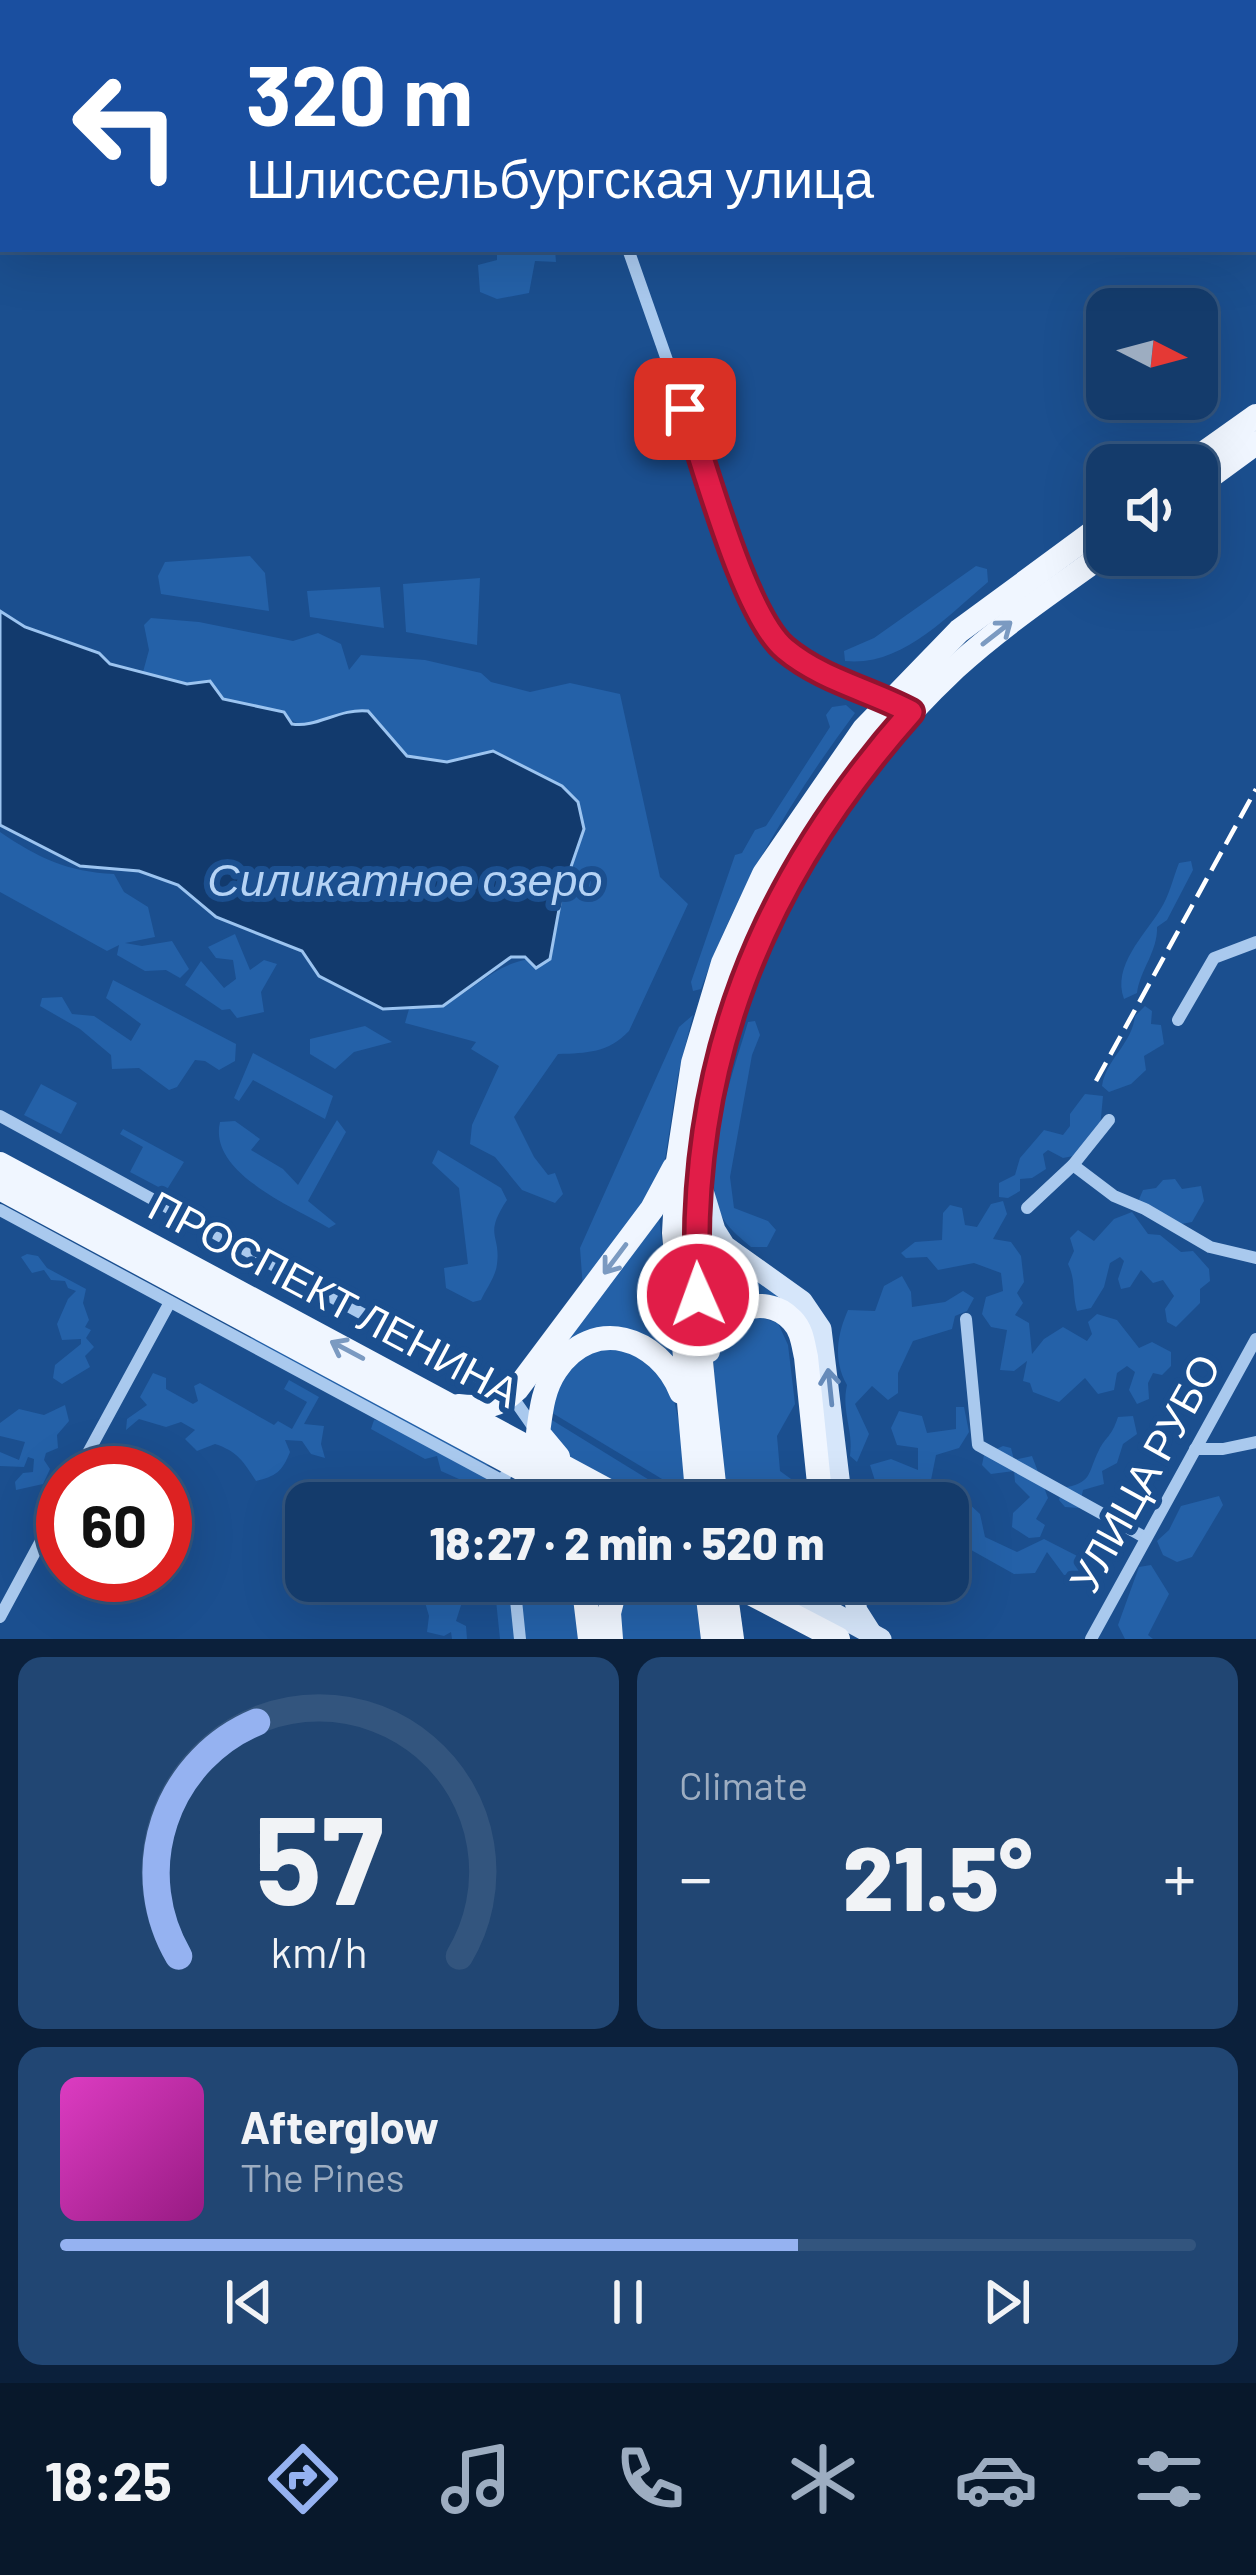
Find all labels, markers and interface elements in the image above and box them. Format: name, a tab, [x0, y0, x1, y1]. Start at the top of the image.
text: 320 m	[246, 42, 473, 143]
icon: left	[48, 48, 204, 204]
text: Шлиссельбургская улица	[246, 144, 874, 209]
north arrow	[1086, 288, 1218, 420]
map controls	[1086, 288, 1218, 576]
pin	[634, 358, 736, 460]
icon: arrive	[652, 376, 718, 442]
button: sound	[1086, 444, 1218, 576]
one-way arrow	[980, 621, 1013, 647]
water label: Силикатное озеро	[207, 851, 603, 905]
street label: ПРОСПЕКТ ЛЕНИНА	[142, 1179, 528, 1416]
position arrow	[635, 1232, 761, 1358]
one-way arrow	[603, 1242, 628, 1275]
one-way arrow	[331, 1338, 366, 1361]
street label: УЛИЦА РУБО	[1057, 1344, 1230, 1600]
one-way arrow	[818, 1368, 840, 1407]
speed limit sign: 60	[36, 1446, 192, 1602]
text: 18:27 · 2 min · 520 m	[430, 1515, 824, 1569]
text: Climate	[679, 1761, 808, 1808]
text: 57	[254, 1780, 383, 1930]
text: 21.5°	[843, 1821, 1032, 1929]
text: −	[679, 1836, 712, 1915]
text: +	[1163, 1836, 1196, 1915]
text: km/h	[270, 1925, 367, 1977]
text: Afterglow	[240, 2099, 439, 2153]
text: The Pines	[240, 2153, 405, 2200]
icon: previous	[216, 2269, 282, 2335]
icon: pause	[595, 2269, 661, 2335]
icon: next	[974, 2269, 1040, 2335]
icon: directions	[261, 2437, 345, 2521]
icon: music	[434, 2437, 518, 2521]
icon: phone	[608, 2437, 692, 2521]
icon: climate	[781, 2437, 865, 2521]
icon: car	[954, 2437, 1038, 2521]
icon: filters	[1127, 2437, 1211, 2521]
text: 18:25	[45, 2447, 172, 2512]

